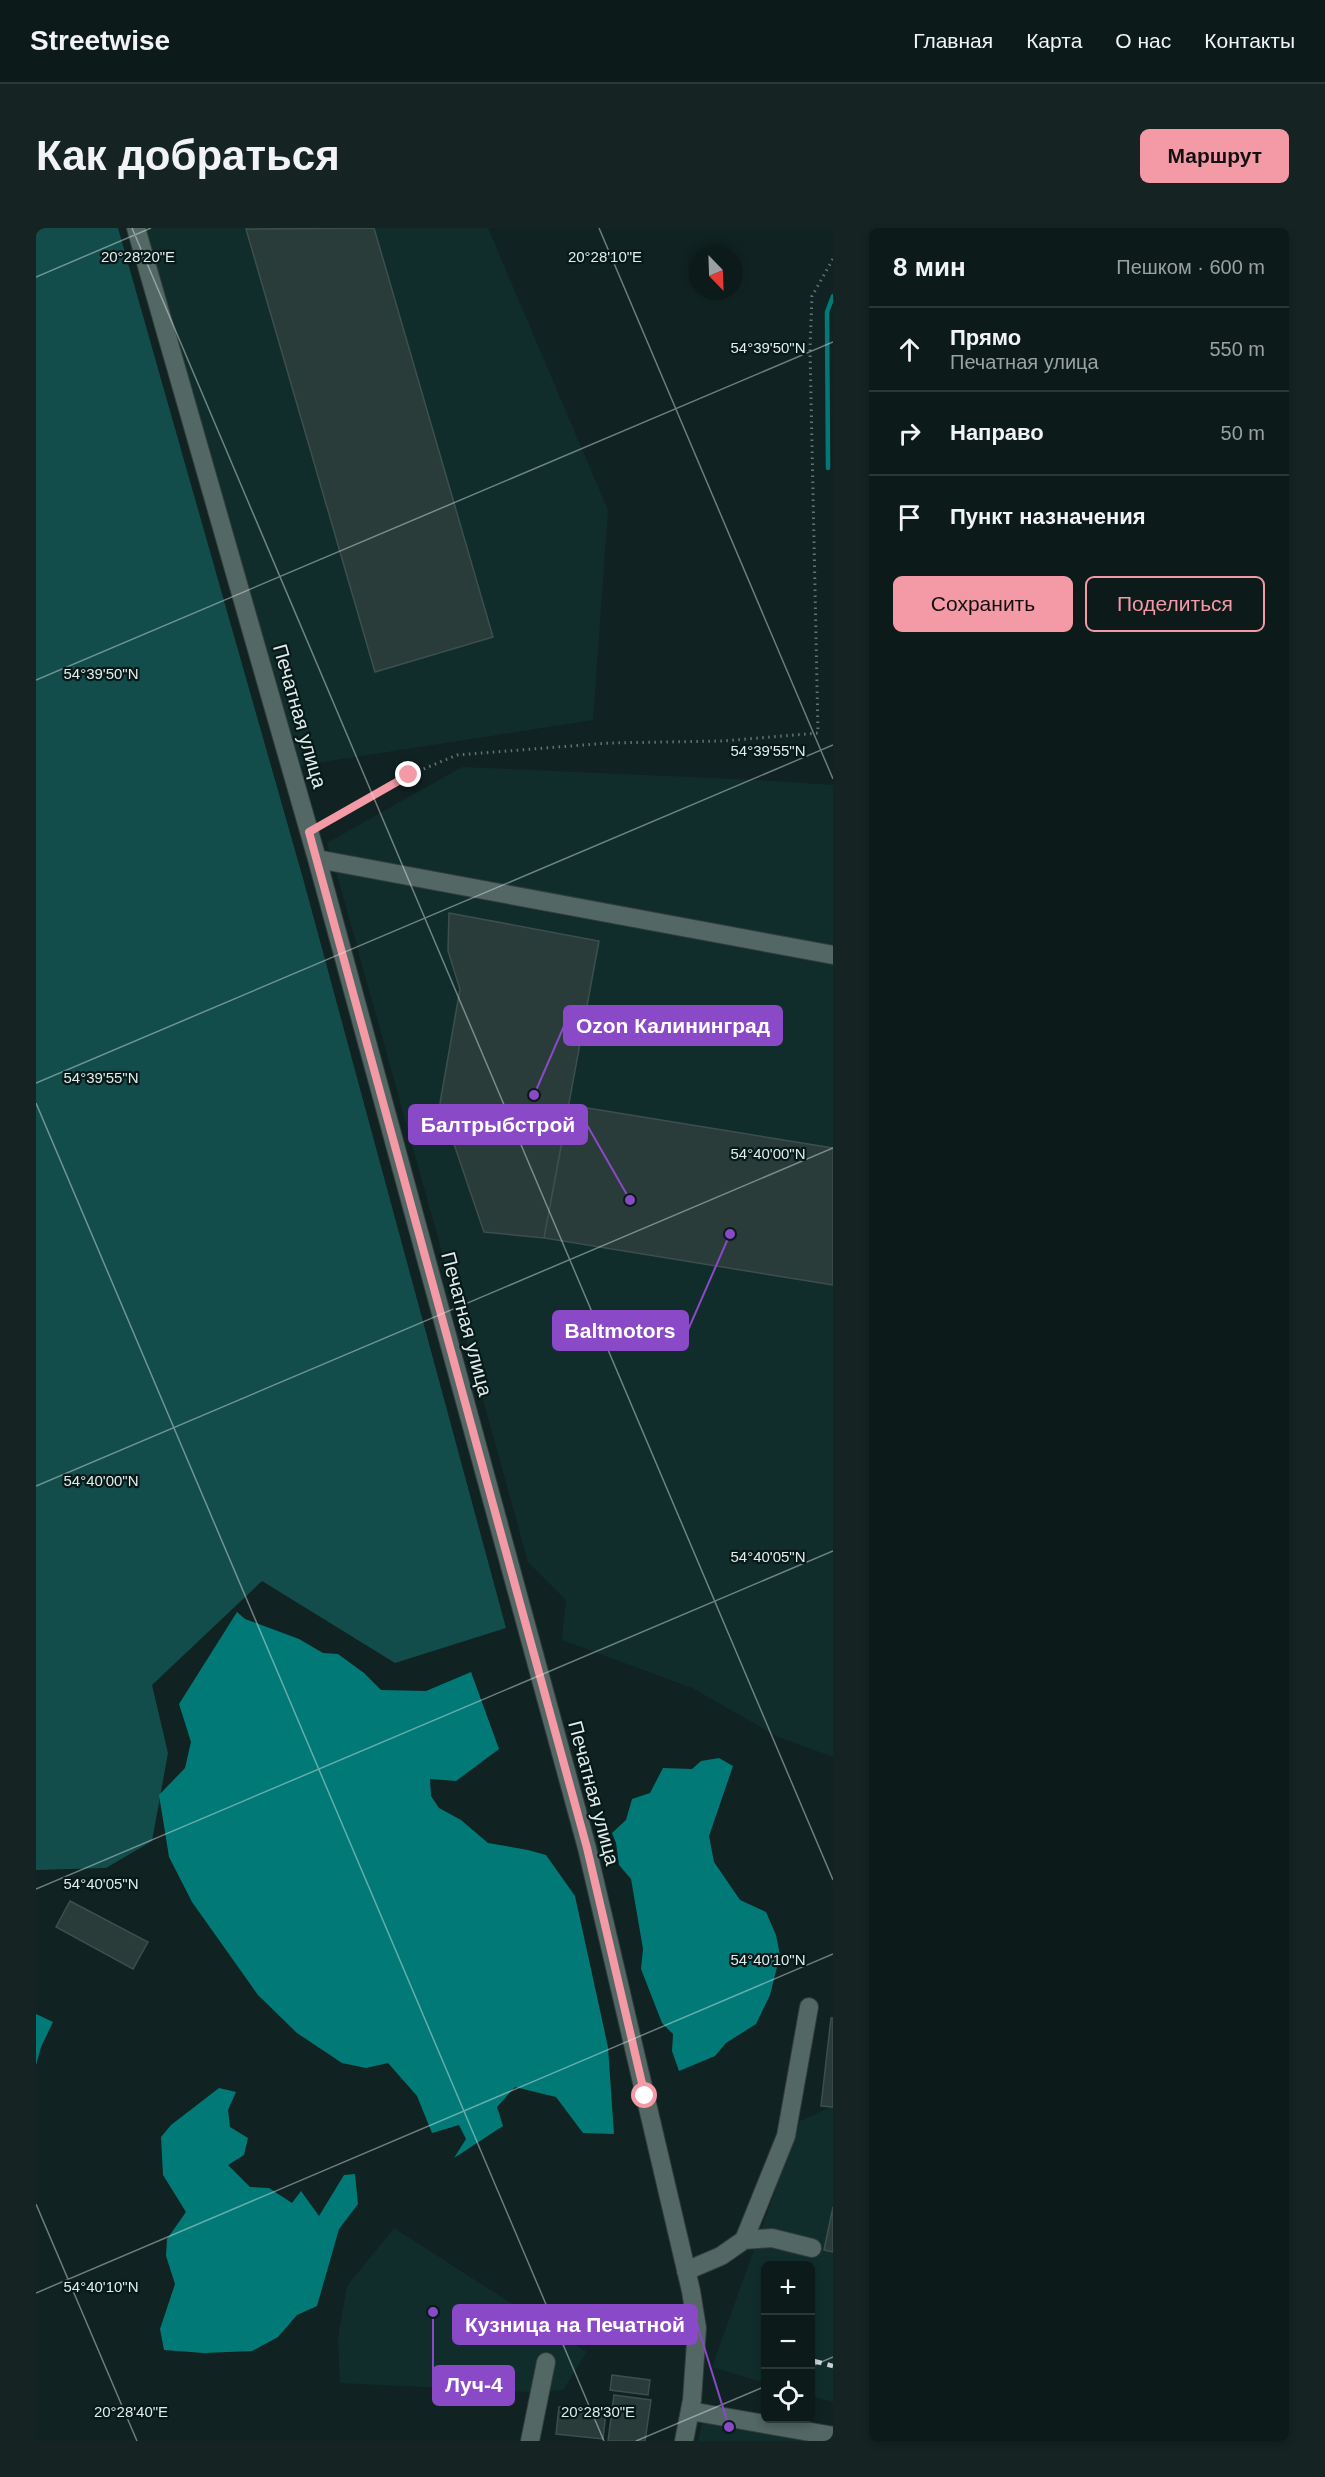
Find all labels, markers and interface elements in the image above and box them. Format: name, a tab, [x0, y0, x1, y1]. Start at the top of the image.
text: Streetwise	[30, 25, 170, 56]
text: Главная	[913, 29, 993, 52]
text: Карта	[1026, 29, 1082, 52]
text: О нас	[1115, 29, 1171, 52]
text: Контакты	[1204, 29, 1295, 52]
button: Маршрут	[1140, 129, 1289, 183]
text: Как добраться	[36, 132, 340, 179]
north arrow	[689, 246, 743, 300]
text: 20°28'20"E	[101, 248, 175, 265]
text: 20°28'10"E	[568, 248, 642, 265]
text: 8 мин	[893, 252, 966, 282]
text: Пешком · 600 m	[1116, 256, 1265, 278]
text: Прямо	[950, 325, 1021, 350]
icon: ahead	[893, 333, 926, 366]
text: 550 m	[1209, 338, 1265, 360]
text: 54°39'50"N	[730, 339, 806, 356]
text: Печатная улица	[950, 351, 1099, 373]
icon: right	[893, 417, 926, 450]
text: Направо	[950, 420, 1044, 445]
text: 50 m	[1221, 422, 1265, 444]
icon: arrive	[893, 501, 926, 534]
text: Пункт назначения	[950, 504, 1146, 529]
button: Сохранить	[893, 576, 1073, 632]
button: Поделиться	[1085, 576, 1265, 632]
street label: Печатная улица	[269, 642, 331, 791]
text: 54°39'50"N	[63, 665, 139, 682]
text: 54°39'55"N	[730, 742, 806, 759]
route end	[395, 761, 421, 787]
callout: Ozon Калининград	[564, 1006, 782, 1045]
text: Ozon Калининград	[576, 1014, 770, 1037]
text: 54°39'55"N	[63, 1069, 139, 1086]
callout: Балтрыбстрой	[409, 1105, 587, 1144]
text: Балтрыбстрой	[421, 1113, 575, 1136]
text: 54°40'00"N	[730, 1145, 806, 1162]
street label: Печатная улица	[437, 1249, 497, 1399]
callout: Baltmotors	[553, 1311, 688, 1350]
text: Baltmotors	[565, 1319, 675, 1342]
text: 54°40'00"N	[63, 1472, 139, 1489]
text: 54°40'05"N	[730, 1548, 806, 1565]
street label: Печатная улица	[564, 1718, 624, 1868]
text: 54°40'05"N	[63, 1875, 139, 1892]
text: 54°40'10"N	[730, 1951, 806, 1968]
route start	[631, 2082, 657, 2108]
map controls	[761, 2261, 815, 2423]
button: +	[761, 2261, 815, 2315]
text: 54°40'10"N	[63, 2278, 139, 2295]
callout: Кузница на Печатной	[453, 2305, 697, 2344]
text: Кузница на Печатной	[465, 2313, 685, 2336]
button: −	[761, 2315, 815, 2369]
callout: Луч-4	[433, 2366, 514, 2405]
button: locate	[761, 2369, 815, 2423]
text: Луч-4	[445, 2373, 503, 2396]
text: 20°28'40"E	[94, 2403, 168, 2420]
text: 20°28'30"E	[561, 2403, 635, 2420]

